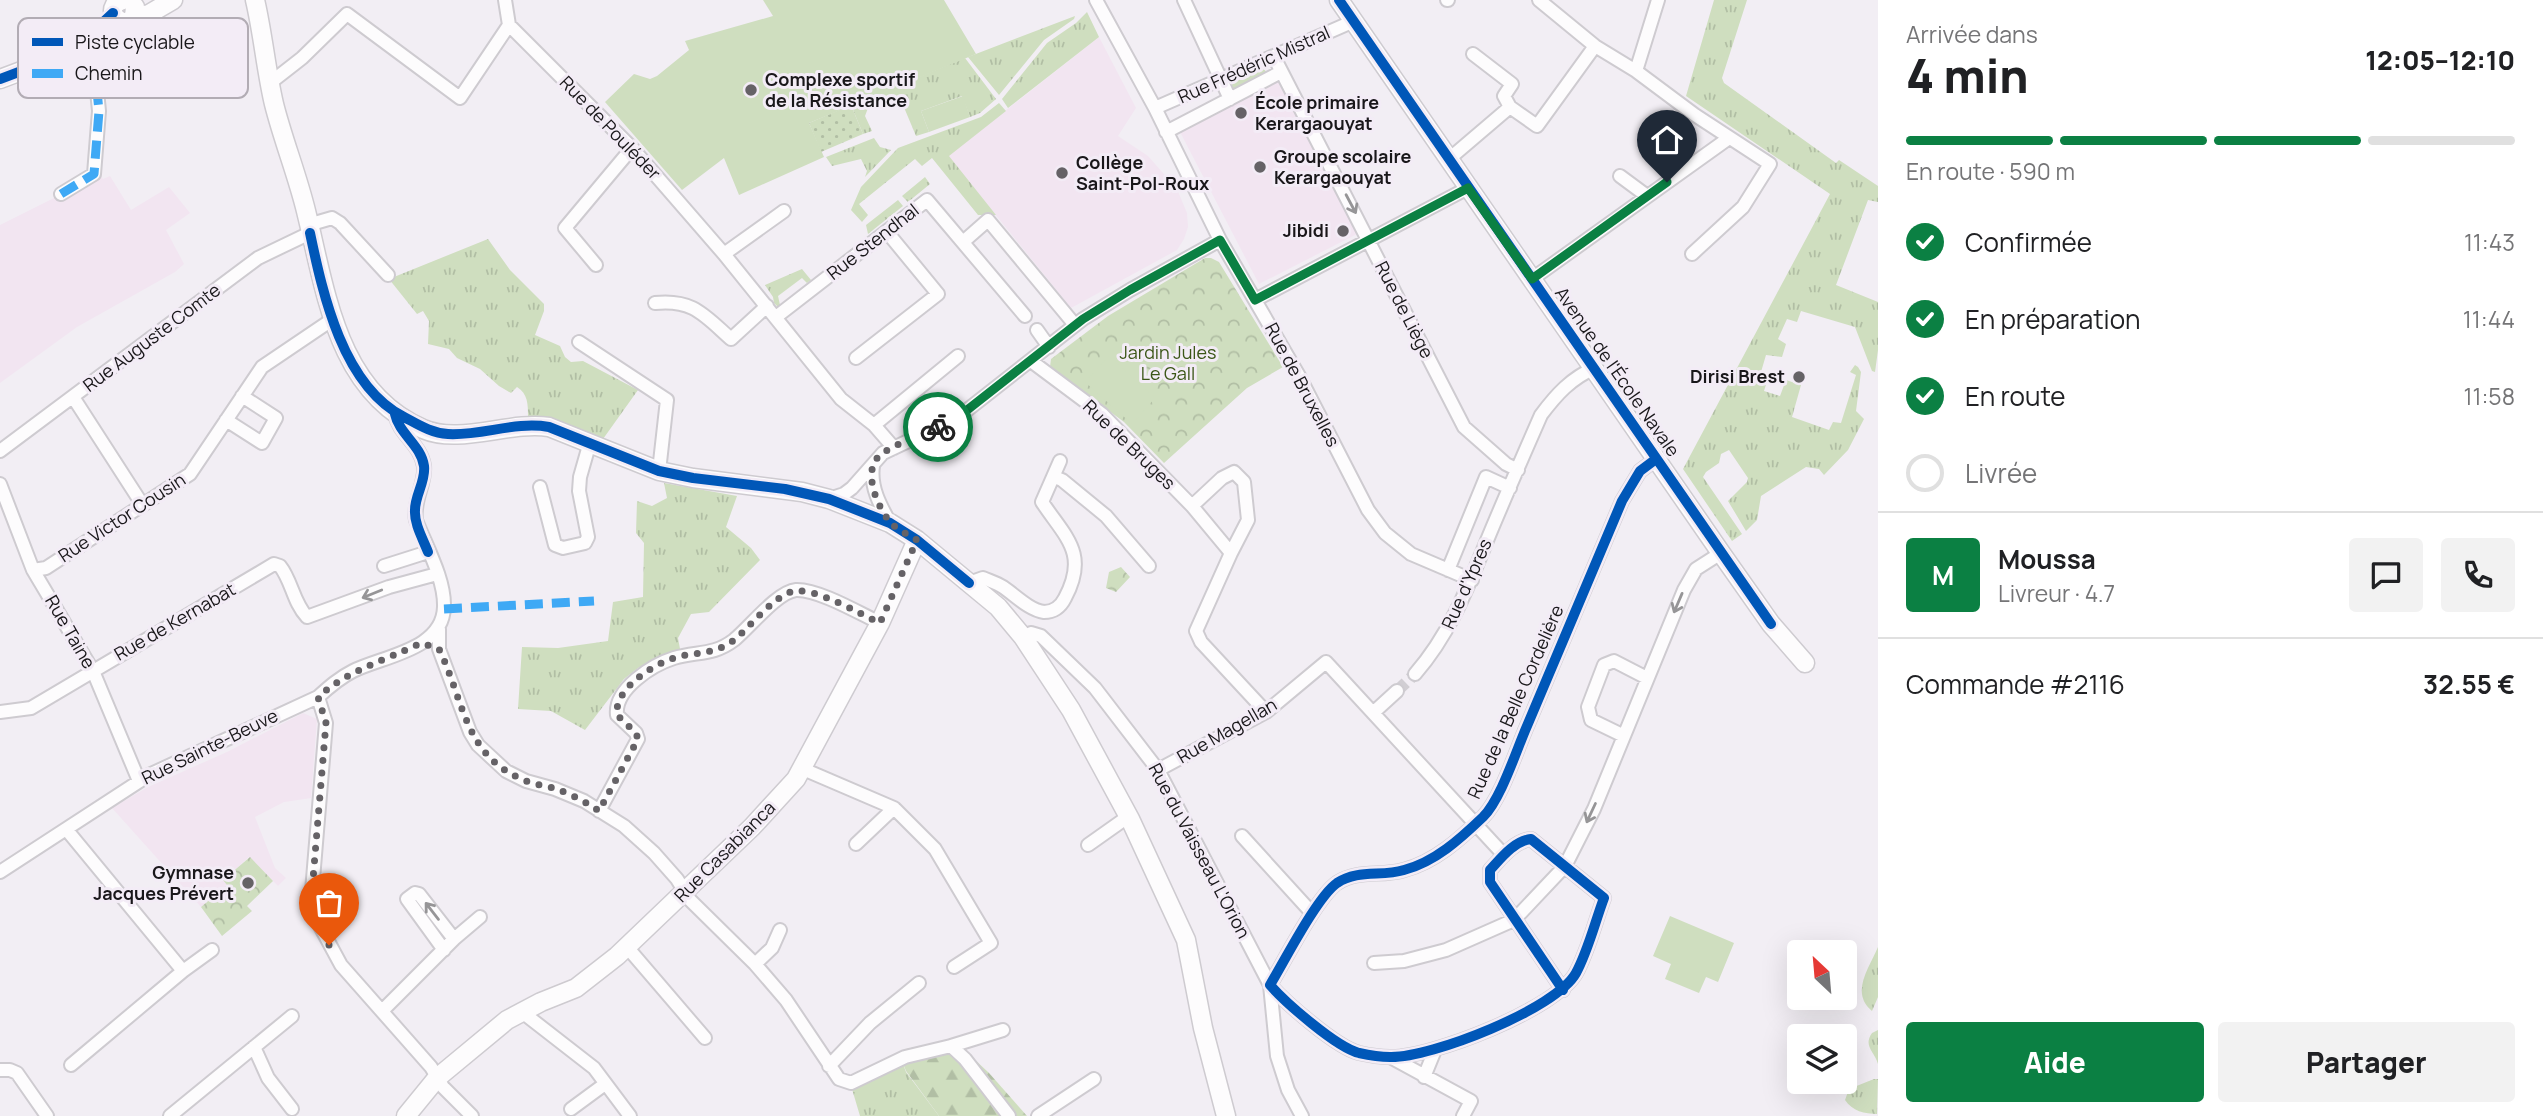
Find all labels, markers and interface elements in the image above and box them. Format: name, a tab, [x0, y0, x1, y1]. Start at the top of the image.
legend	[18, 18, 248, 98]
text: Arrivée dans	[1906, 18, 2038, 50]
street label: Rue Frédéric Mistral	[1174, 20, 1333, 108]
text: Piste cyclable	[75, 29, 195, 55]
text: 12:05–12:10	[2365, 42, 2515, 78]
text: 4 min	[1906, 44, 2029, 107]
text: Chemin	[75, 60, 143, 86]
place label: Complexe sportif de la Résistance	[765, 67, 915, 112]
street label: Rue de Pouléder	[555, 70, 667, 185]
marker: Complexe sportif de la Résistance	[743, 82, 759, 98]
place label: École primaire Kerargaouyat	[1255, 90, 1379, 135]
marker: École primaire Kerargaouyat	[1233, 105, 1249, 121]
pin	[1637, 110, 1697, 182]
icon: home	[1648, 121, 1686, 159]
place label: Groupe scolaire Kerargaouyat	[1274, 144, 1412, 189]
place label: Collège Saint-Pol-Roux	[1076, 150, 1209, 195]
text: En route · 590 m	[1906, 155, 2075, 187]
marker: Groupe scolaire Kerargaouyat	[1252, 159, 1268, 175]
marker: Collège Saint-Pol-Roux	[1054, 165, 1070, 181]
one-way arrow	[1344, 194, 1358, 214]
street label: Rue Stendhal	[821, 198, 923, 285]
place label: Jibidi	[1283, 218, 1329, 242]
marker: Jibidi	[1335, 223, 1351, 239]
icon: check	[1906, 223, 1944, 261]
text: Confirmée	[1965, 224, 2092, 260]
text: 11:43	[2464, 226, 2515, 258]
street label: Rue de Liège	[1370, 257, 1440, 362]
street label: Rue Auguste Comte	[78, 278, 225, 397]
street label: Avenue de l'École Navale	[1550, 282, 1686, 461]
icon: check	[1906, 300, 1944, 338]
text: En préparation	[1965, 301, 2140, 337]
text: 11:44	[2463, 303, 2515, 335]
street label: Rue de Bruxelles	[1260, 318, 1346, 451]
park label: Jardin Jules Le Gall	[1119, 340, 1217, 385]
place label: Dirisi Brest	[1690, 364, 1785, 388]
marker: Dirisi Brest	[1791, 369, 1807, 385]
icon: check	[1906, 377, 1944, 415]
text: En route	[1965, 378, 2066, 414]
text: 11:58	[2464, 380, 2515, 412]
courier	[903, 392, 973, 462]
street label: Rue de Bruges	[1078, 394, 1181, 495]
icon: bike	[919, 408, 957, 446]
text: Livrée	[1965, 455, 2037, 491]
street label: Rue Victor Cousin	[53, 467, 190, 567]
street label: Rue d'Ypres	[1435, 535, 1497, 633]
button: chat	[2349, 538, 2423, 612]
button: phone	[2441, 538, 2515, 612]
text: Moussa	[1998, 541, 2096, 577]
text: M	[1932, 557, 1954, 593]
street label: Rue de Kernabat	[109, 577, 240, 666]
text: Livreur · 4.7	[1998, 577, 2115, 609]
one-way arrow	[361, 588, 383, 601]
street label: Rue Taine	[40, 590, 102, 673]
one-way arrow	[1671, 592, 1684, 613]
street label: Rue de la Belle Cordelière	[1461, 601, 1569, 802]
text: Commande #2116	[1906, 666, 2125, 702]
text: 32.55 €	[2423, 666, 2515, 702]
street label: Rue Magellan	[1172, 692, 1281, 768]
street label: Rue Sainte-Beuve	[138, 703, 282, 789]
street label: Rue du Vaisseau L'Orion	[1144, 759, 1256, 942]
street label: Rue Casabianca	[668, 795, 780, 907]
one-way arrow	[1584, 802, 1598, 823]
place label: Gymnase Jacques Prévert	[93, 860, 234, 905]
pin	[299, 873, 359, 945]
marker: Gymnase Jacques Prévert	[240, 875, 256, 891]
icon: bag	[310, 884, 348, 922]
one-way arrow	[425, 902, 440, 921]
north arrow	[1787, 940, 1857, 1010]
map controls	[1787, 940, 1857, 1094]
button: Aide	[1906, 1022, 2204, 1102]
button: Partager	[2218, 1022, 2515, 1102]
button: layers	[1787, 1024, 1857, 1094]

